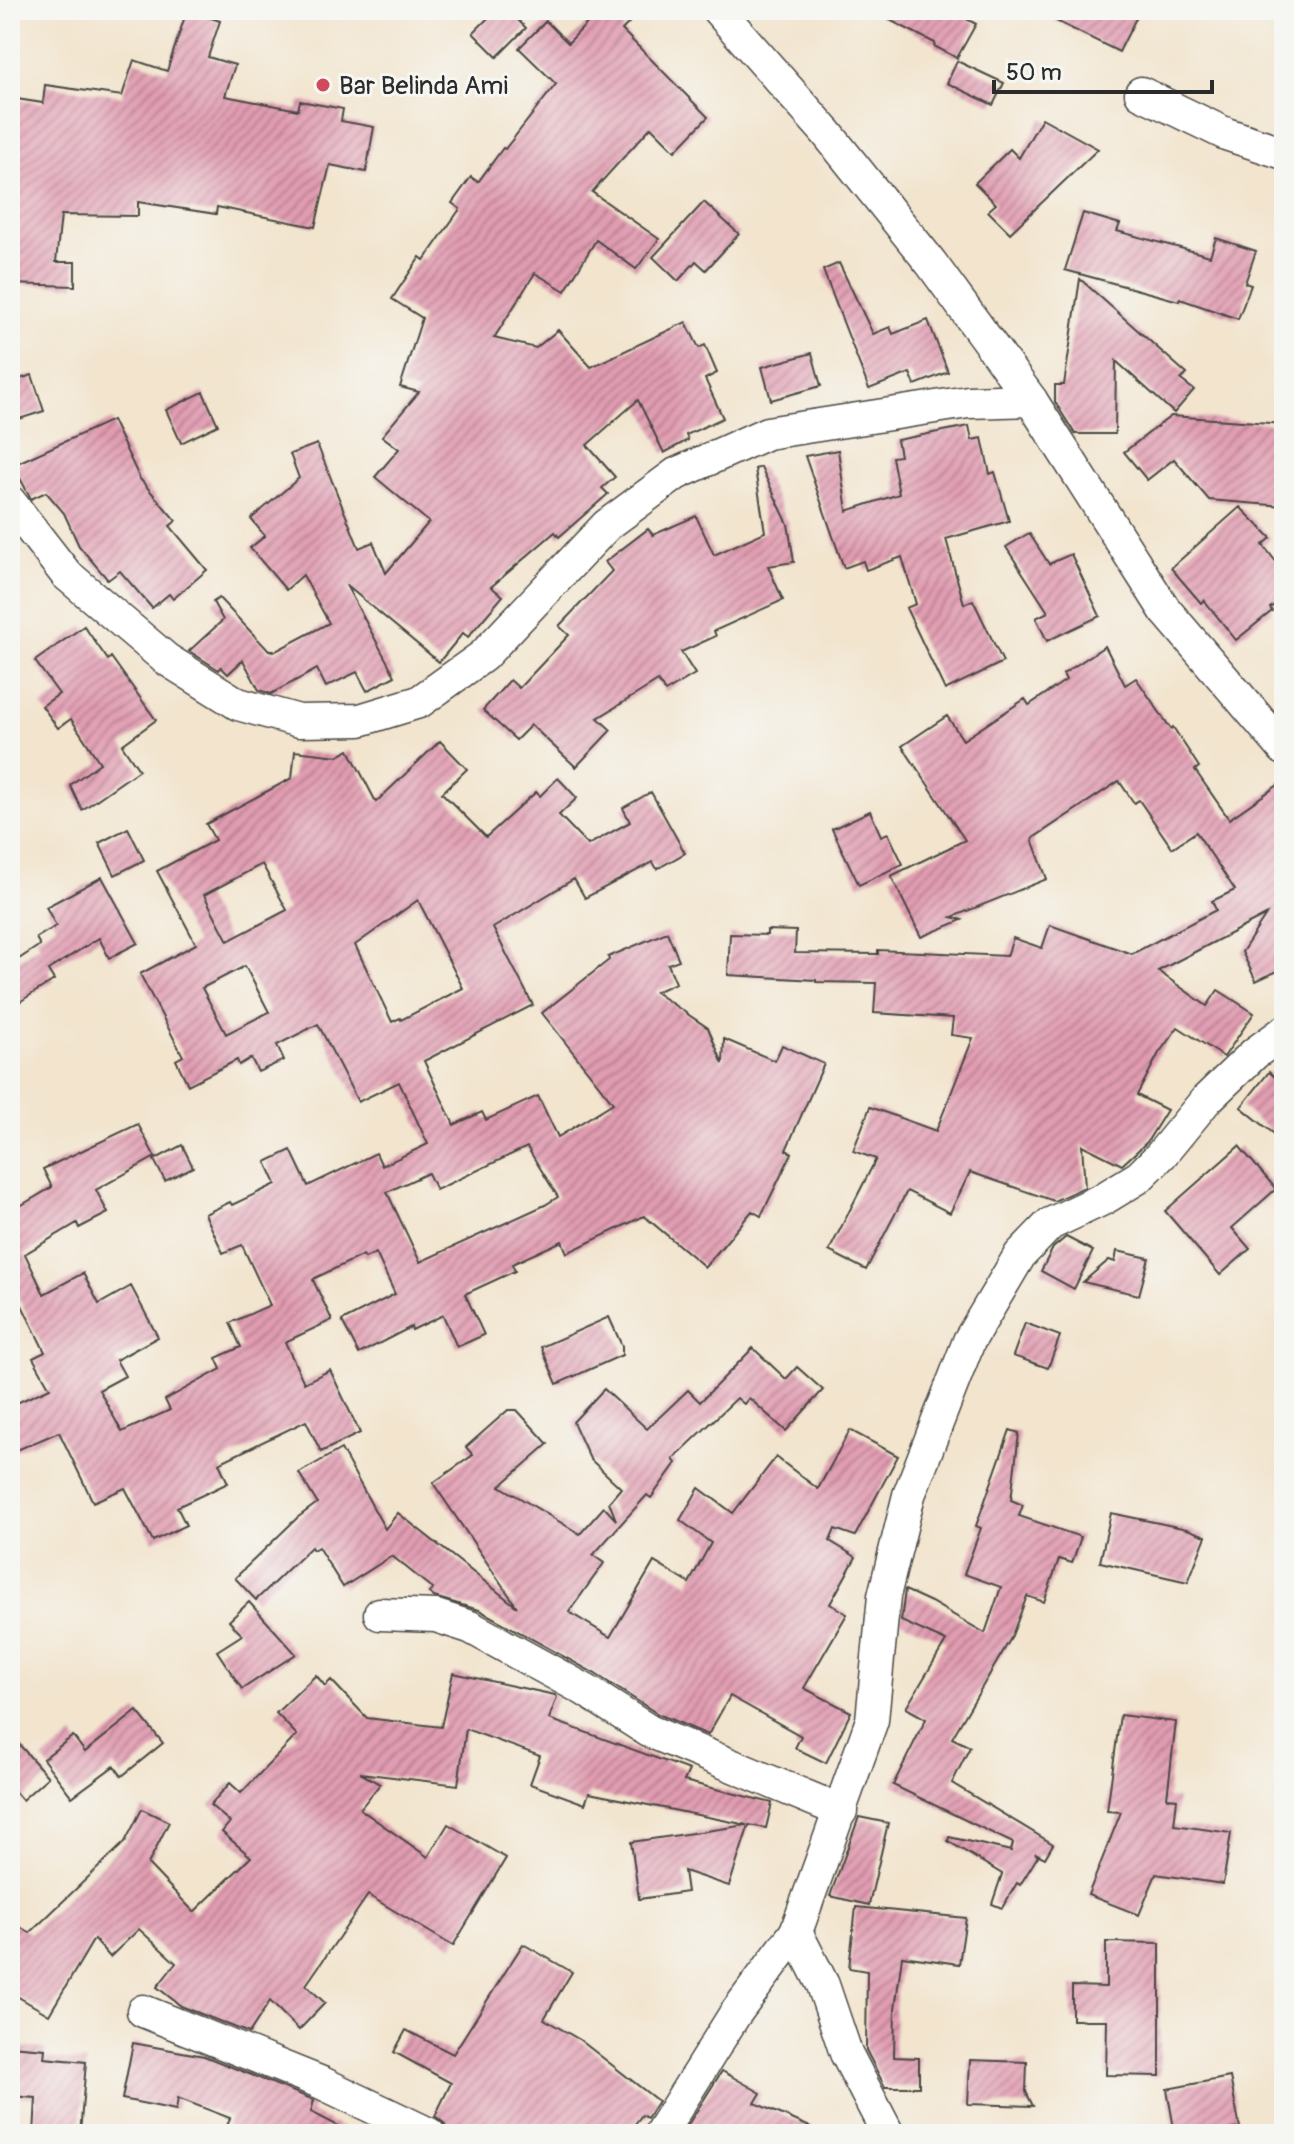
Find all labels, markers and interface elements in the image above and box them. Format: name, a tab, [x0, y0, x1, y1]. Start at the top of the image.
scale bar	[994, 44, 1212, 94]
text: 50 m	[1006, 58, 1062, 87]
place label: Bar Belinda Ami	[339, 70, 508, 102]
marker: Bar Belinda Ami	[314, 76, 332, 94]

